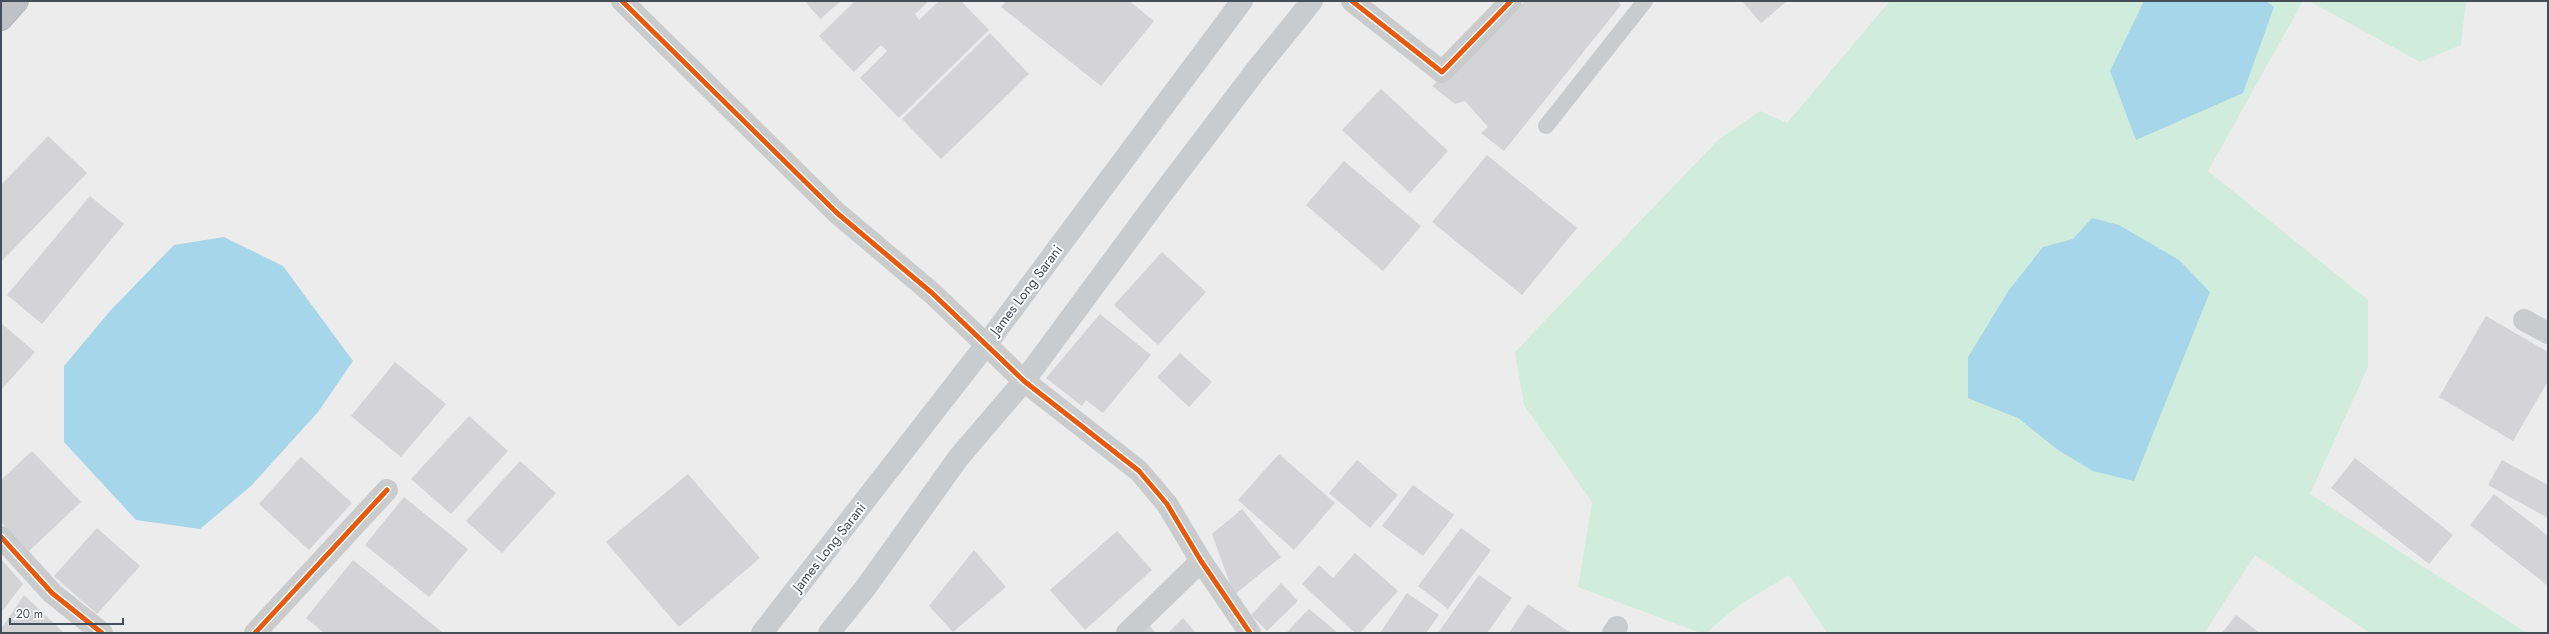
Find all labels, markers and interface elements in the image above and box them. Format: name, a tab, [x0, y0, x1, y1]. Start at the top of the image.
street label: James Long Sarani	[984, 241, 1067, 341]
street label: James Long Sarani	[786, 498, 870, 597]
scale bar	[10, 600, 123, 626]
text: 20 m	[16, 605, 43, 623]

